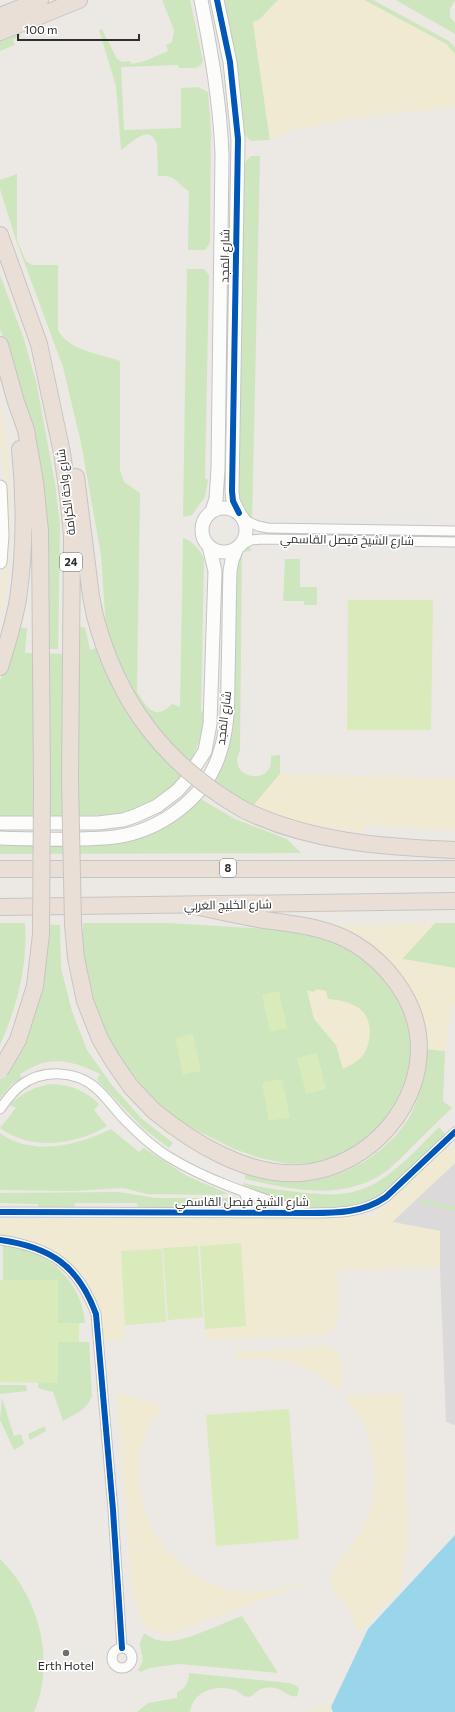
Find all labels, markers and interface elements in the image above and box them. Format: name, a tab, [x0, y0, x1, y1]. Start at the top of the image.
scale bar	[18, 16, 139, 42]
text: 100 m	[24, 22, 58, 36]
street label: شارع المَجد	[217, 229, 233, 283]
street label: شارع واحة الكرامة	[53, 448, 79, 536]
street label: شارع الشيخ فيصل القاسمي	[280, 531, 414, 551]
road number: 24	[60, 553, 82, 571]
street label: شارع المَجد	[213, 690, 235, 746]
road number: 8	[220, 859, 236, 877]
street label: شارع الخَلِيج العَربِي	[184, 896, 272, 916]
street label: شارع الشيخ فيصل القاسمي	[175, 1194, 309, 1212]
marker: Erth Hotel	[61, 1648, 71, 1658]
place label: Erth Hotel	[38, 1658, 94, 1672]

